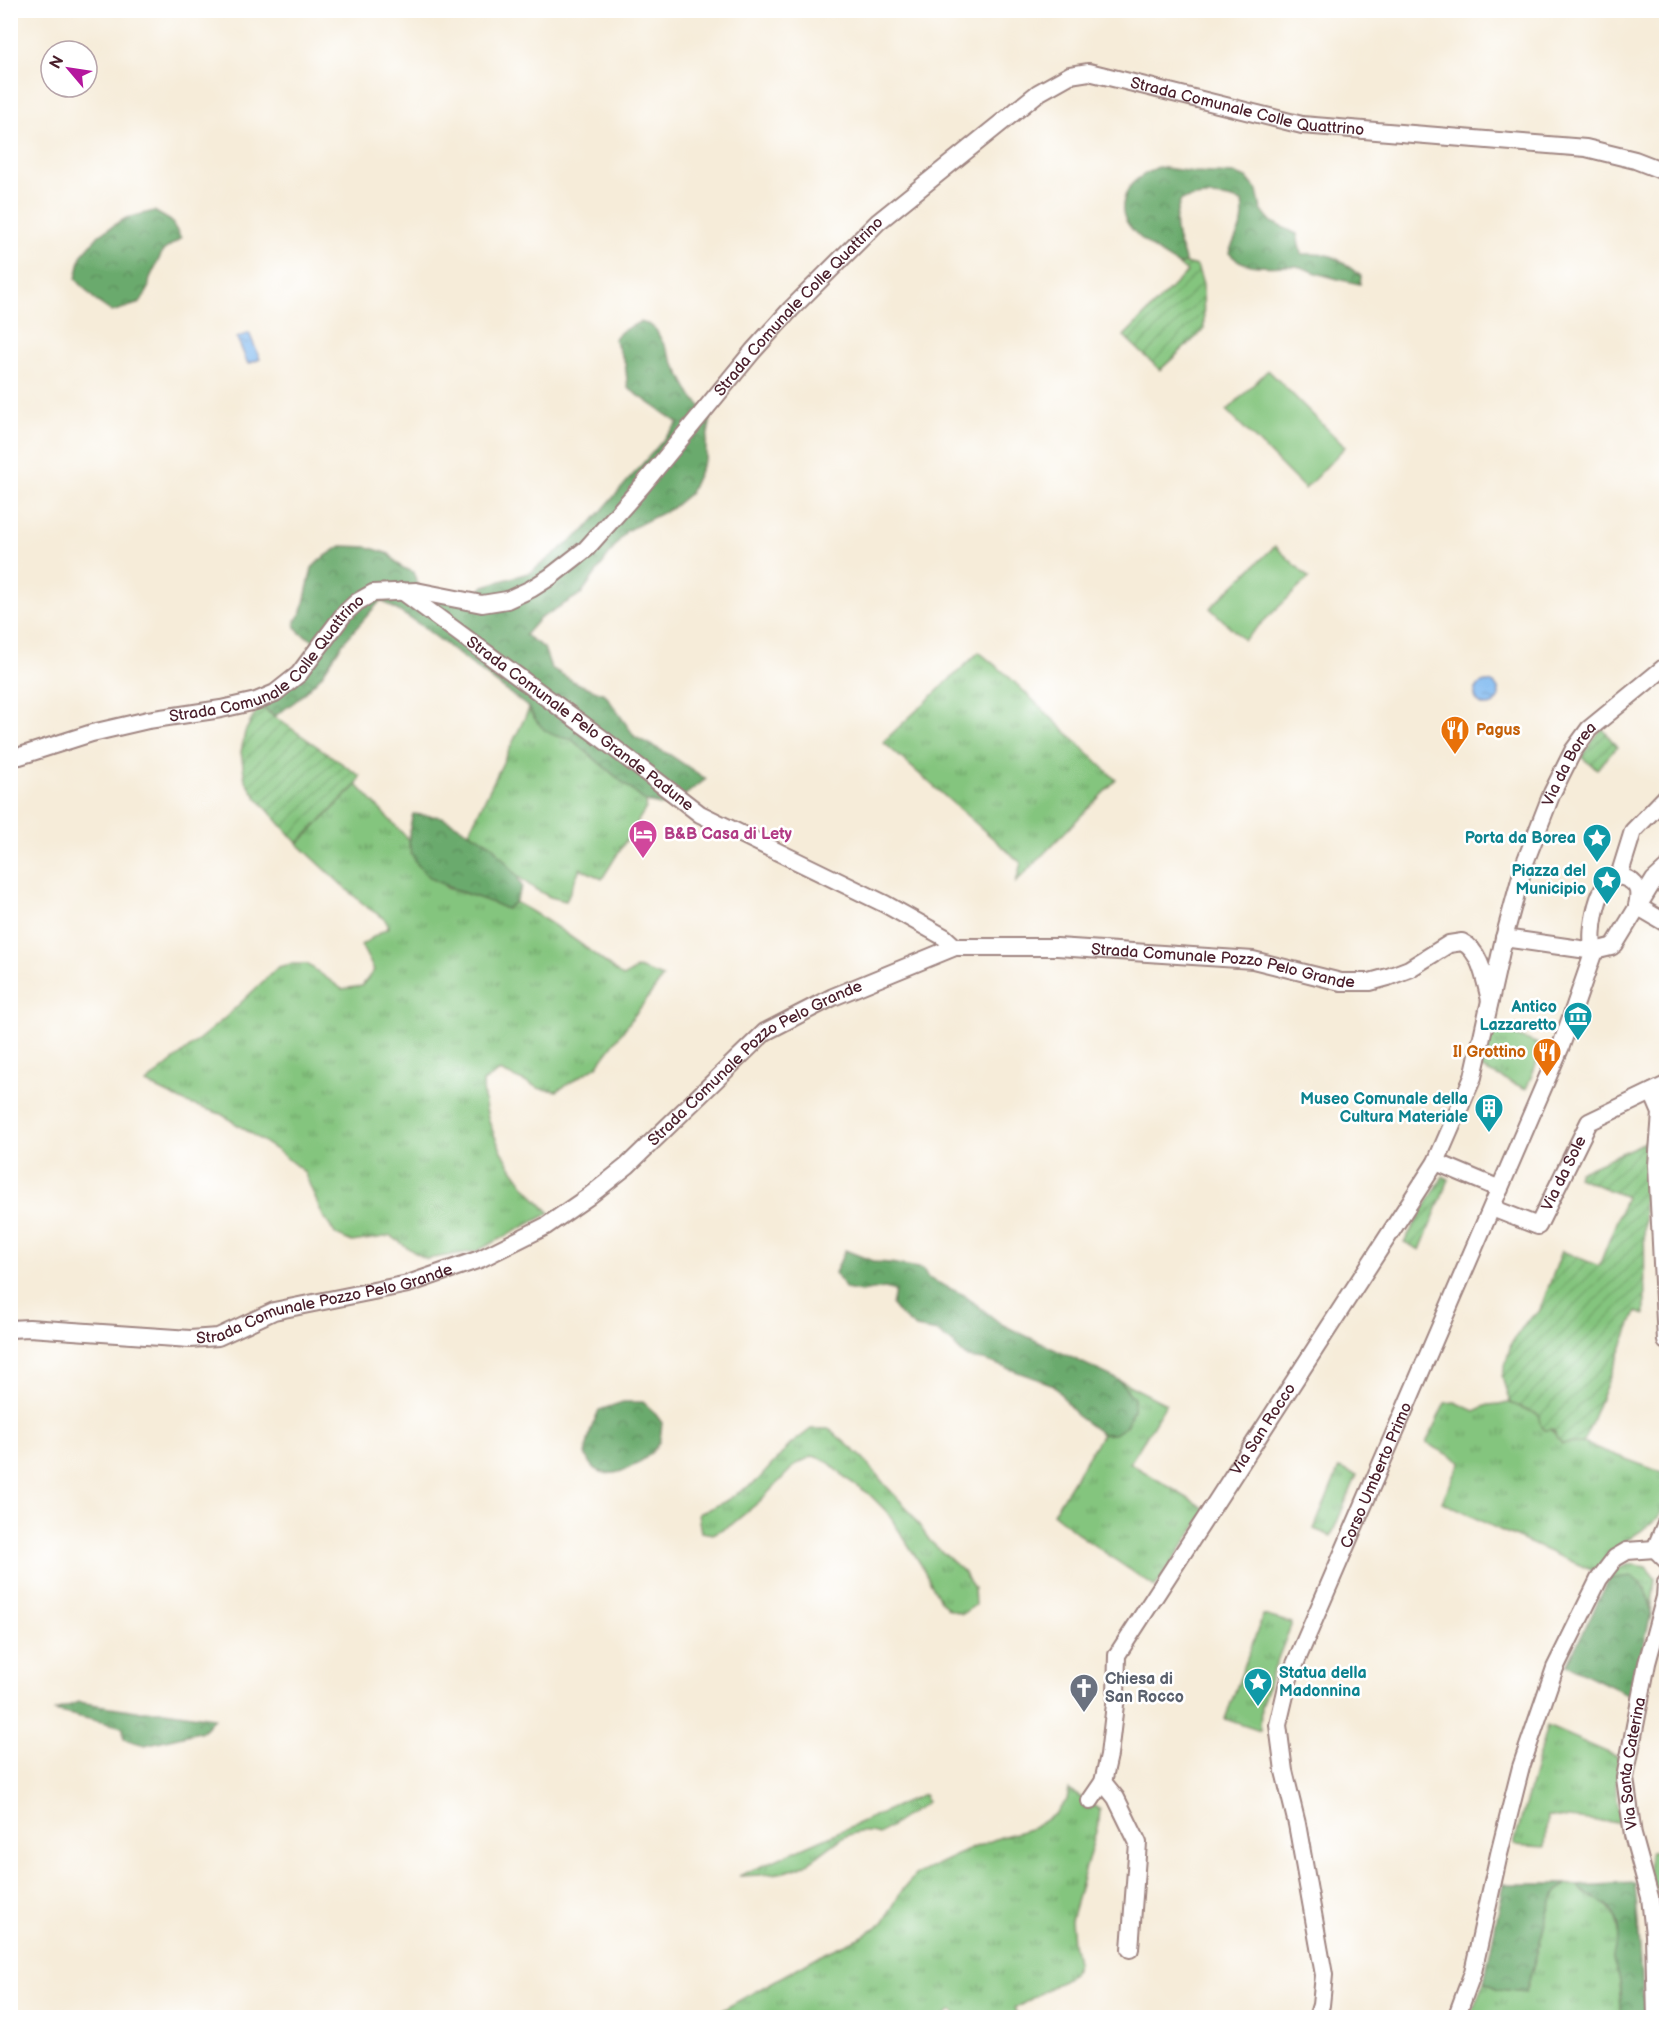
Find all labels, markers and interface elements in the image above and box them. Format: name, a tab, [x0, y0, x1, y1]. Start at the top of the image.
north arrow	[39, 39, 99, 99]
text: N	[46, 53, 68, 72]
street label: Strada Comunale Colle Quattrino	[1128, 73, 1365, 140]
street label: Strada Comunale Colle Quattrino	[710, 213, 887, 400]
street label: Strada Comunale Colle Quattrino	[168, 590, 368, 726]
street label: Strada Comunale Pelo Grande Padune	[463, 632, 698, 815]
restaurant icon: Pagus	[1439, 714, 1471, 756]
street label: Via da Borea	[1538, 718, 1600, 809]
place label: Pagus	[1476, 721, 1521, 740]
hotel icon: B&B Casa di Lety	[627, 818, 659, 860]
place icon: Porta da Borea	[1581, 822, 1613, 864]
place label: B&B Casa di Lety	[664, 825, 792, 844]
place label: Porta da Borea	[1465, 829, 1576, 848]
place label: Piazza del Municipio	[1511, 862, 1586, 899]
place icon: Piazza del Municipio	[1591, 864, 1623, 906]
street label: Strada Comunale Pozzo Pelo Grande	[1090, 940, 1355, 992]
street label: Strada Comunale Pozzo Pelo Grande	[644, 976, 866, 1150]
place label: Antico Lazzaretto	[1480, 998, 1557, 1035]
museum icon: Antico Lazzaretto	[1562, 1000, 1594, 1042]
restaurant icon: Il Grottino	[1531, 1036, 1563, 1078]
place label: Il Grottino	[1453, 1043, 1526, 1062]
place label: Museo Comunale della Cultura Materiale	[1300, 1090, 1468, 1127]
building icon: Museo Comunale della Cultura Materiale	[1473, 1092, 1505, 1134]
street label: Via da Sole	[1537, 1132, 1590, 1214]
street label: Strada Comunale Pozzo Pelo Grande	[196, 1260, 455, 1348]
street label: Via San Rocco	[1226, 1380, 1300, 1479]
street label: Corso Umberto Primo	[1336, 1399, 1416, 1551]
place label: Statua della Madonnina	[1279, 1664, 1367, 1701]
place icon: Statua della Madonnina	[1242, 1666, 1274, 1708]
place label: Chiesa di San Rocco	[1105, 1670, 1184, 1707]
church icon: Chiesa di San Rocco	[1068, 1672, 1100, 1714]
street label: Via Santa Caterina	[1615, 1696, 1650, 1831]

